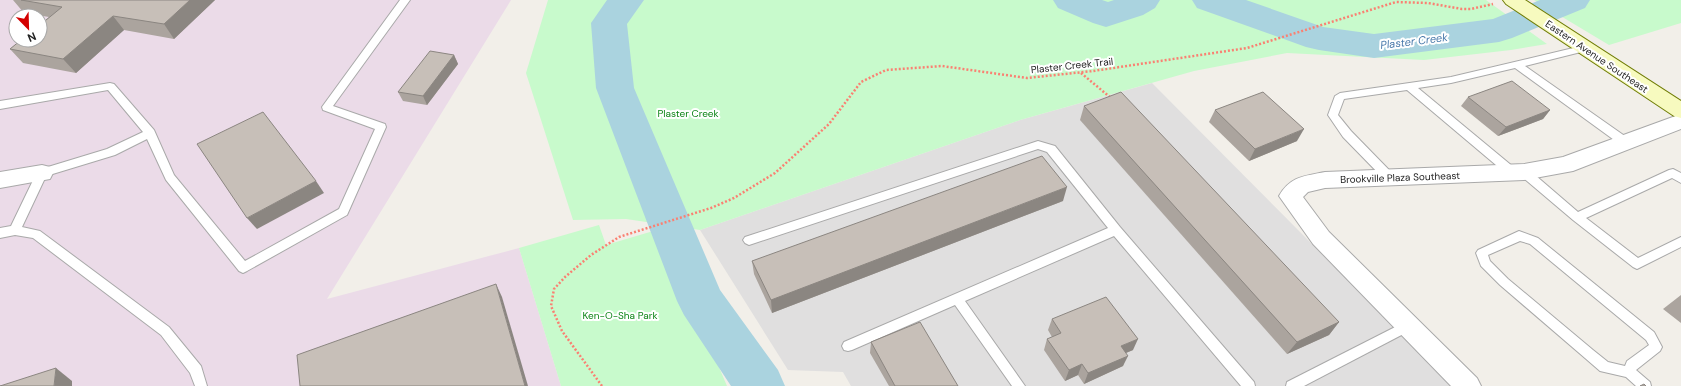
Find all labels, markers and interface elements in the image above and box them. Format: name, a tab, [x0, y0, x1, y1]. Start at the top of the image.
north arrow	[8, 8, 48, 48]
street label: Eastern Avenue Southeast	[1543, 17, 1651, 96]
text: N	[25, 29, 38, 45]
water label: Plaster Creek	[1379, 30, 1449, 52]
street label: Plaster Creek Trail	[1030, 55, 1114, 76]
park label: Plaster Creek	[657, 107, 719, 120]
street label: Brookville Plaza Southeast	[1340, 169, 1460, 186]
park label: Ken-O-Sha Park	[583, 309, 657, 322]

